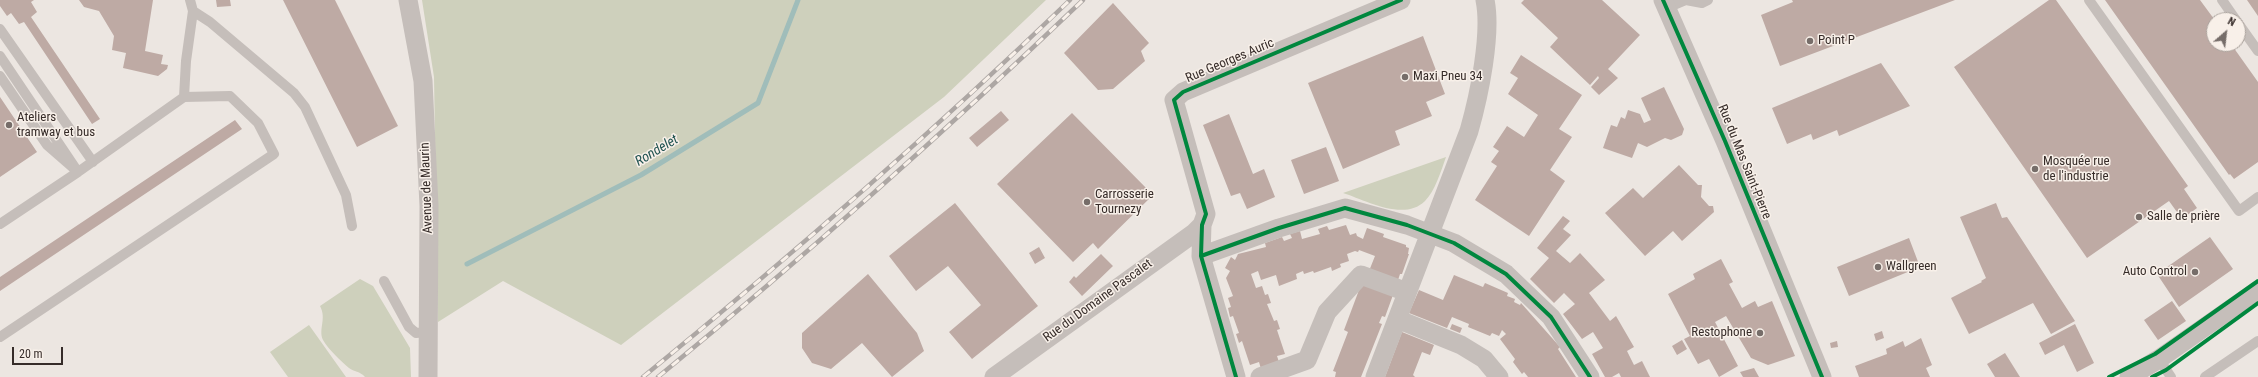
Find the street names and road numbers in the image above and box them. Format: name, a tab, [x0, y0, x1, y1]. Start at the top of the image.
street label: Rue Georges Auric	[1183, 35, 1277, 87]
street label: Rue du Mas Saint-Pierre	[1714, 102, 1774, 222]
street label: Avenue de Maurin	[418, 142, 436, 234]
street label: Rue du Domaine Pascalet	[1041, 256, 1155, 346]

